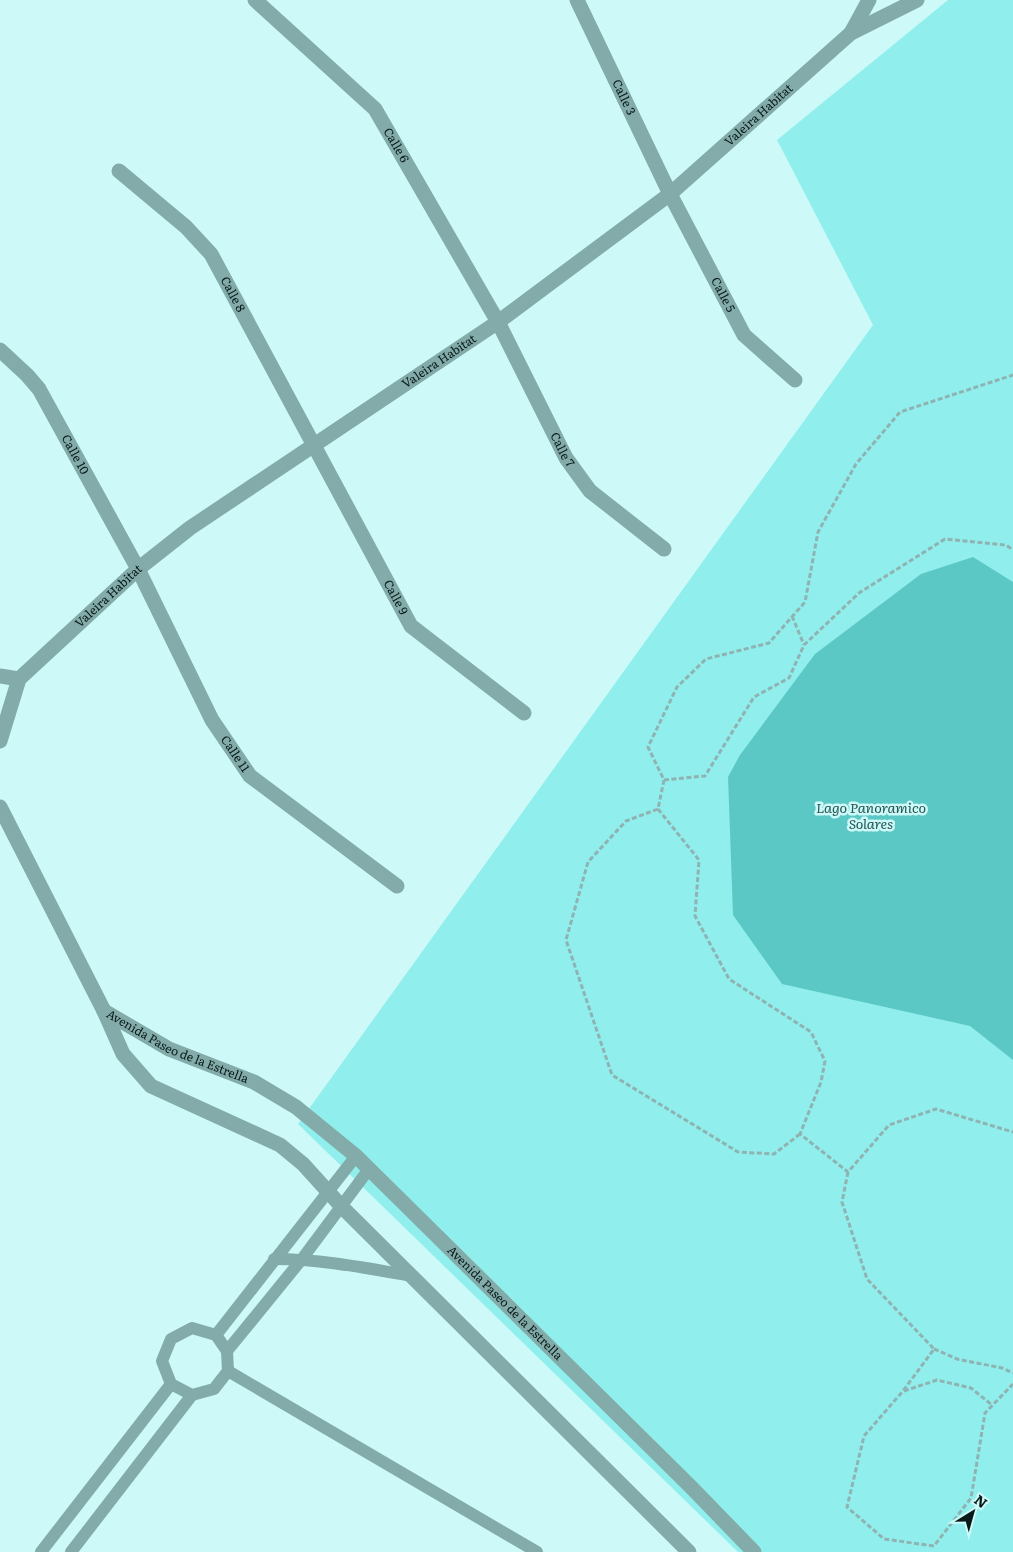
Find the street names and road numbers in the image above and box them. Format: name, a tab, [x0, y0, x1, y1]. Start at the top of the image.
street label: Calle 3	[608, 76, 641, 118]
street label: Valeira Habitat	[720, 79, 796, 150]
street label: Calle 6	[380, 124, 414, 166]
street label: Calle 8	[217, 273, 251, 315]
street label: Calle 5	[707, 274, 740, 315]
street label: Valeira Habitat	[398, 329, 479, 392]
street label: Calle 7	[546, 429, 580, 470]
street label: Calle 10	[58, 431, 94, 477]
street label: Valeira Habitat	[70, 559, 145, 631]
street label: Calle 9	[380, 576, 413, 618]
street label: Calle 11	[217, 731, 255, 776]
street label: Avenida Paseo de la Estrella	[103, 1004, 252, 1087]
street label: Avenida Paseo de la Estrella	[444, 1241, 568, 1364]

